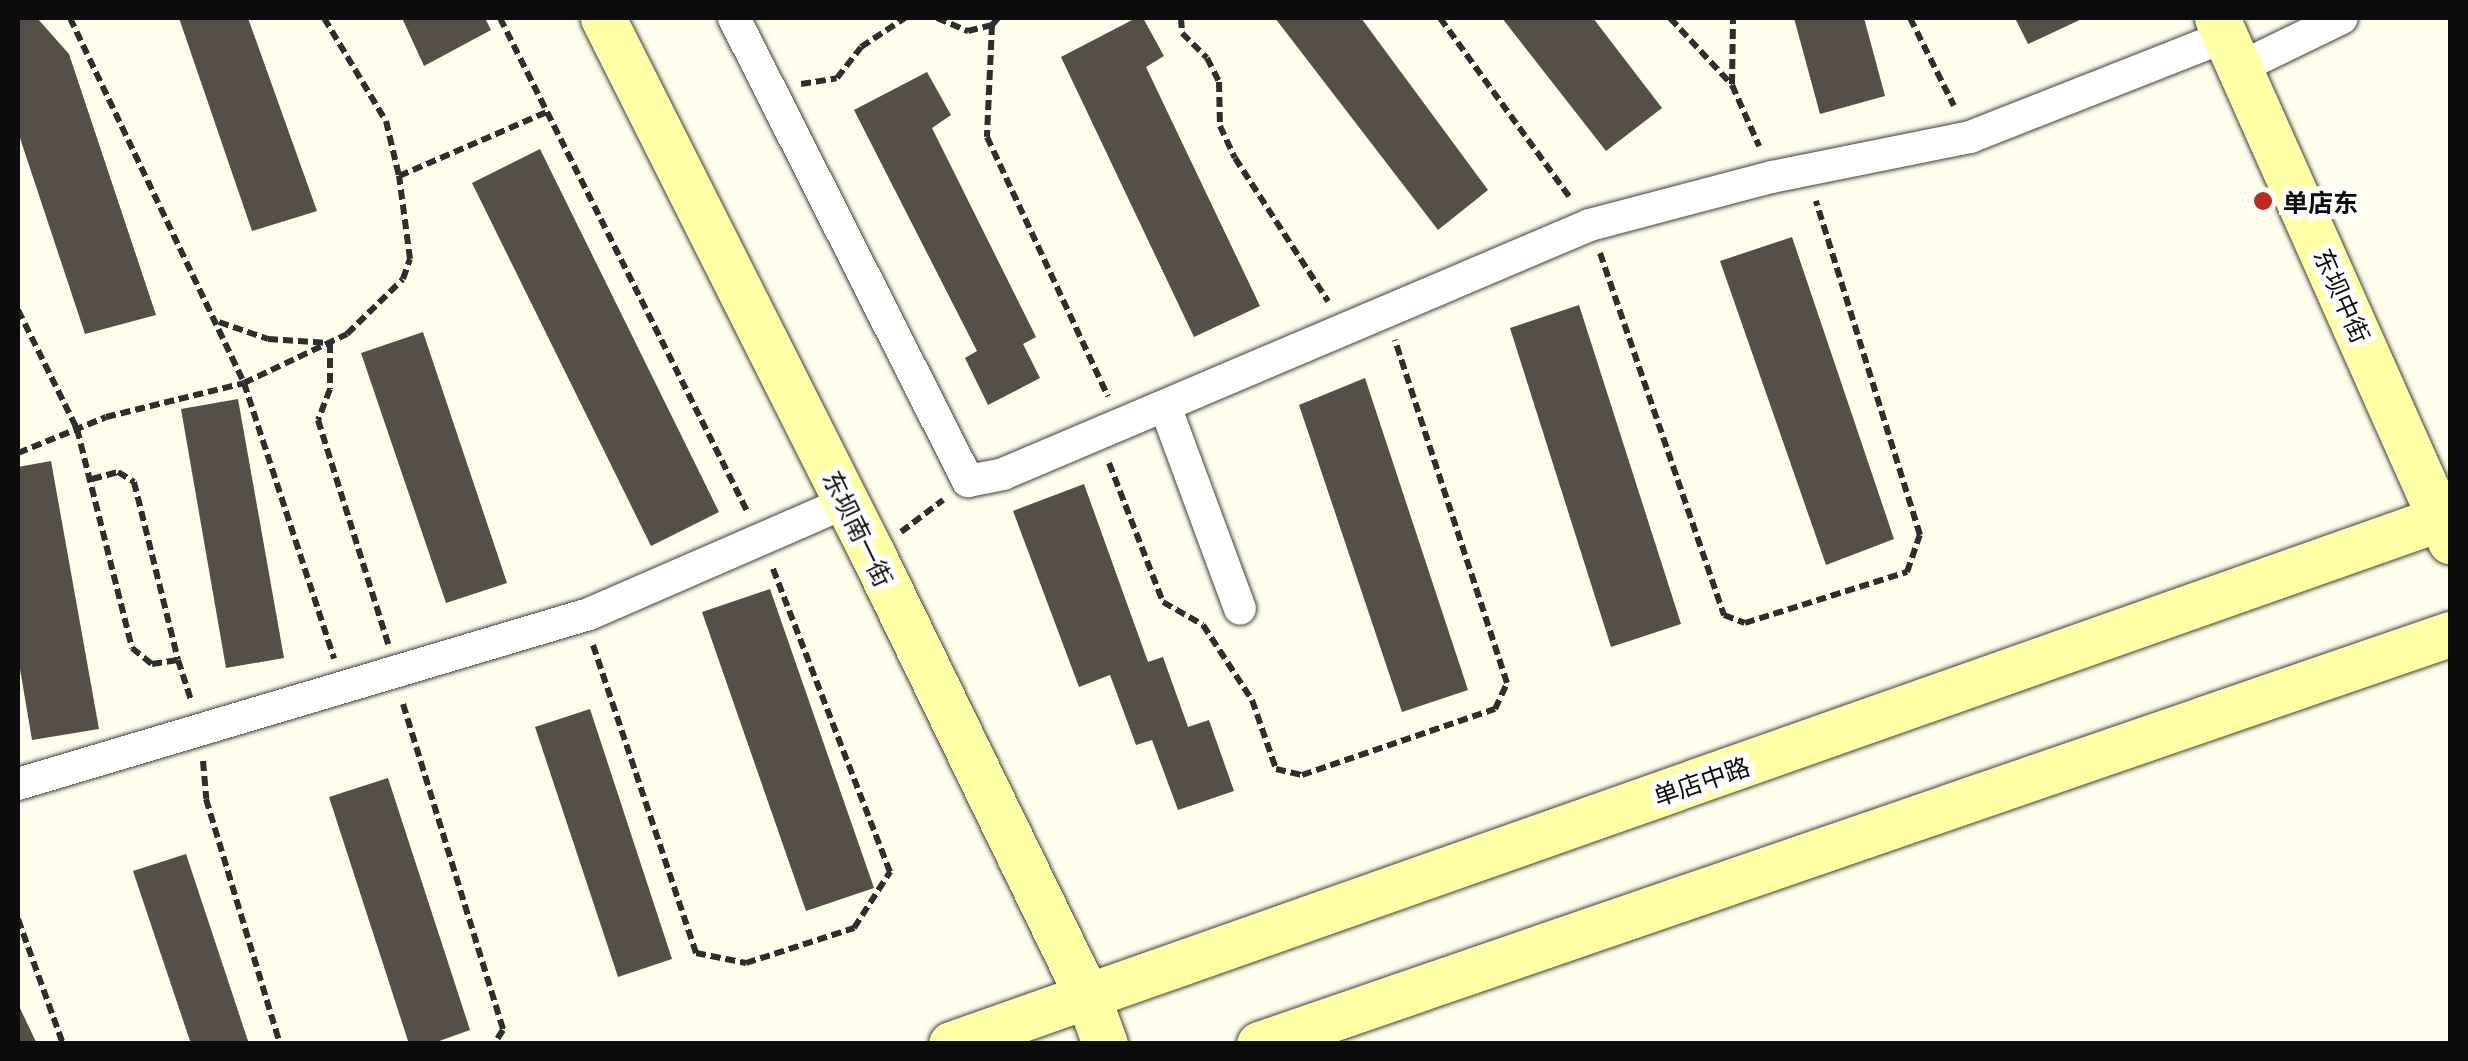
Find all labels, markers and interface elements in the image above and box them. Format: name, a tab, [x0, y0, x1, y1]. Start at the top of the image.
place label: 单店东	[2283, 186, 2358, 216]
marker: 单店东	[2252, 190, 2274, 212]
street label: 东坝中街	[2309, 243, 2377, 347]
street label: 东坝南一街	[818, 465, 900, 591]
street label: 单店中路	[1649, 750, 1753, 810]

